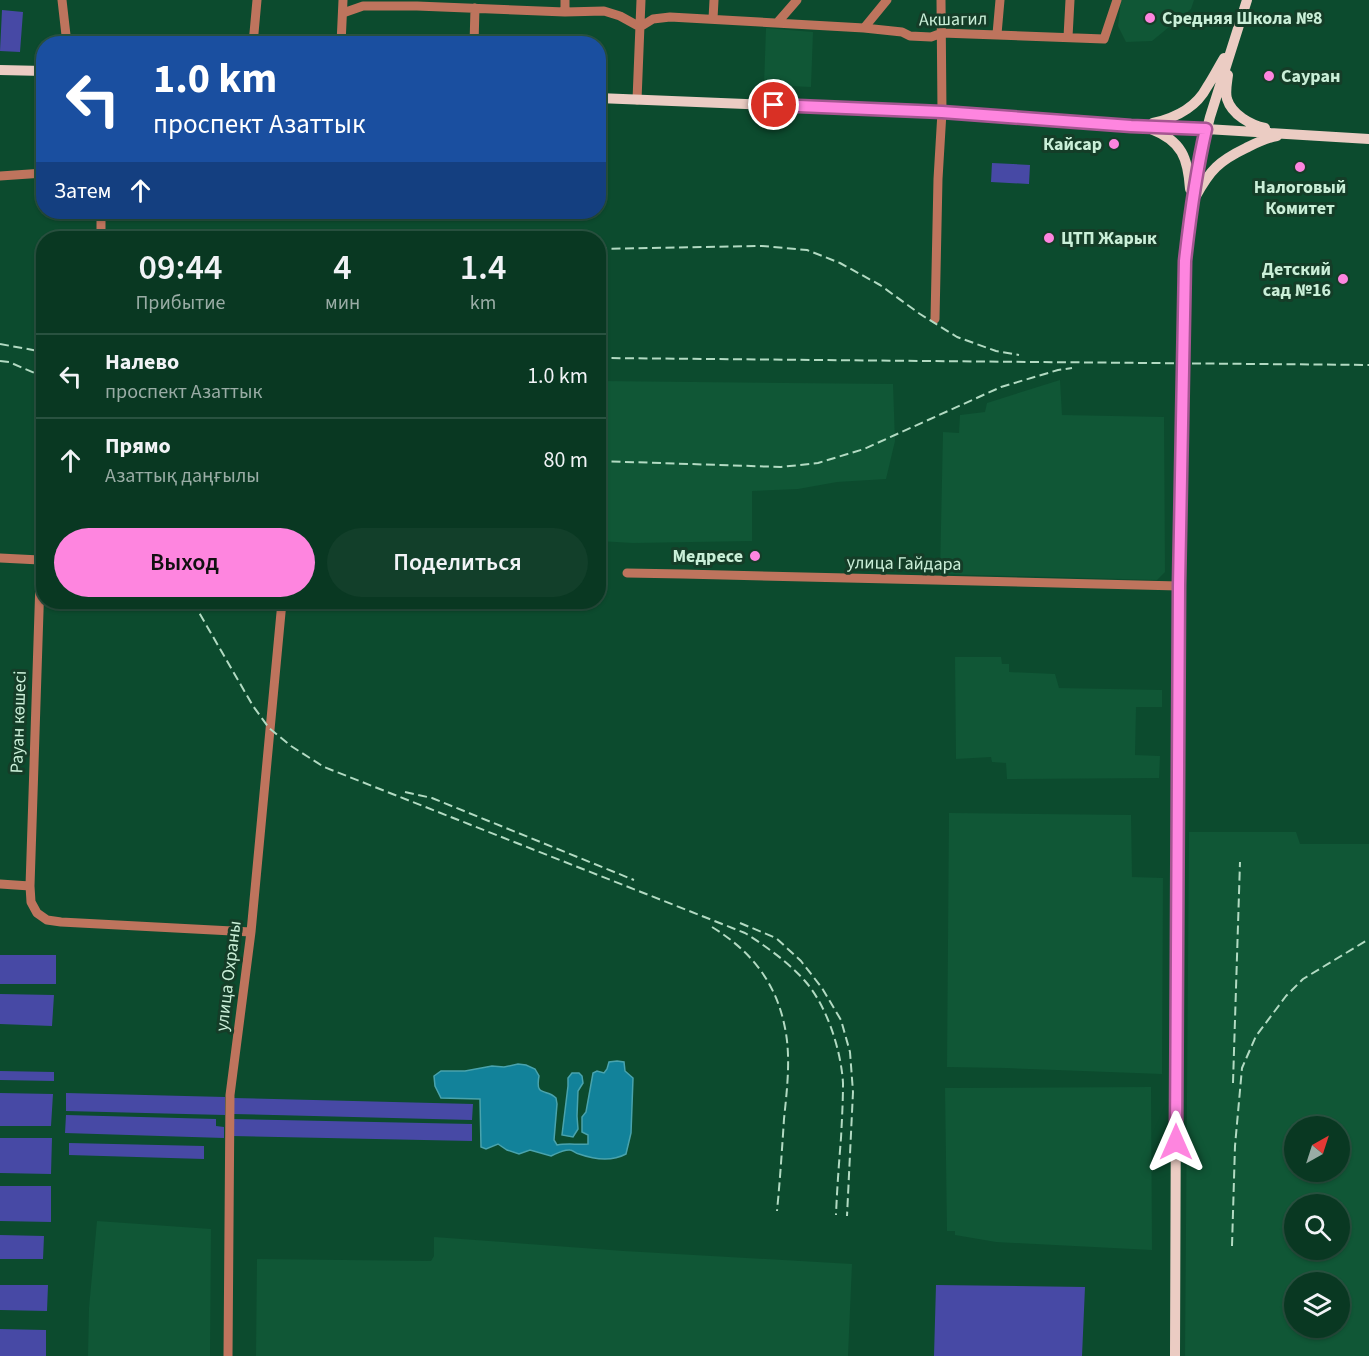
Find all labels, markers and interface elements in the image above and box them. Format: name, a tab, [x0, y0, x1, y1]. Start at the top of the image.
street label: Акшагил	[919, 6, 987, 33]
place label: Средняя Школа №8	[1162, 6, 1322, 31]
marker: Средняя Школа №8	[1143, 11, 1157, 25]
text: 1.0 km	[153, 49, 277, 109]
icon: left	[54, 60, 132, 138]
place label: Сауран	[1281, 64, 1340, 89]
marker: Сауран	[1262, 69, 1276, 83]
pin	[748, 79, 799, 130]
icon: arrive	[757, 88, 790, 121]
text: проспект Азаттык	[153, 105, 365, 144]
place label: Кайсар	[1043, 132, 1102, 157]
marker: Кайсар	[1107, 137, 1121, 151]
marker: Налоговый Комитет	[1293, 160, 1307, 174]
icon: ahead	[124, 174, 157, 207]
text: Затем	[54, 175, 112, 207]
place label: Налоговый Комитет	[1254, 175, 1346, 221]
place label: ЦТП Жарык	[1061, 226, 1157, 251]
marker: ЦТП Жарык	[1042, 231, 1056, 245]
text: 09:44	[139, 242, 222, 293]
text: 4	[333, 242, 352, 293]
text: 1.4	[460, 242, 507, 293]
place label: Детский сад №16	[1262, 257, 1331, 303]
marker: Детский сад №16	[1336, 272, 1350, 286]
text: Прибытие	[135, 289, 226, 317]
text: мин	[325, 289, 360, 317]
text: km	[470, 289, 496, 317]
text: Налево	[105, 346, 179, 378]
icon: left	[54, 360, 87, 393]
text: 1.0 km	[527, 360, 588, 392]
text: проспект Азаттык	[105, 378, 262, 406]
text: Прямо	[105, 430, 171, 462]
icon: ahead	[54, 444, 87, 477]
text: 80 m	[543, 444, 588, 476]
text: Азаттық даңғылы	[105, 462, 260, 490]
button: Выход	[54, 528, 315, 597]
button: Поделиться	[327, 528, 588, 597]
place label: Медресе	[672, 544, 743, 569]
marker: Медресе	[748, 549, 762, 563]
street label: улица Гайдара	[846, 550, 962, 577]
street label: Рауан көшесі	[4, 670, 33, 774]
street label: улица Охраны	[209, 919, 248, 1033]
position arrow	[1144, 1110, 1208, 1174]
north arrow	[1284, 1116, 1350, 1182]
map controls	[1284, 1116, 1350, 1338]
button: search	[1284, 1194, 1350, 1260]
button: layers	[1284, 1272, 1350, 1338]

